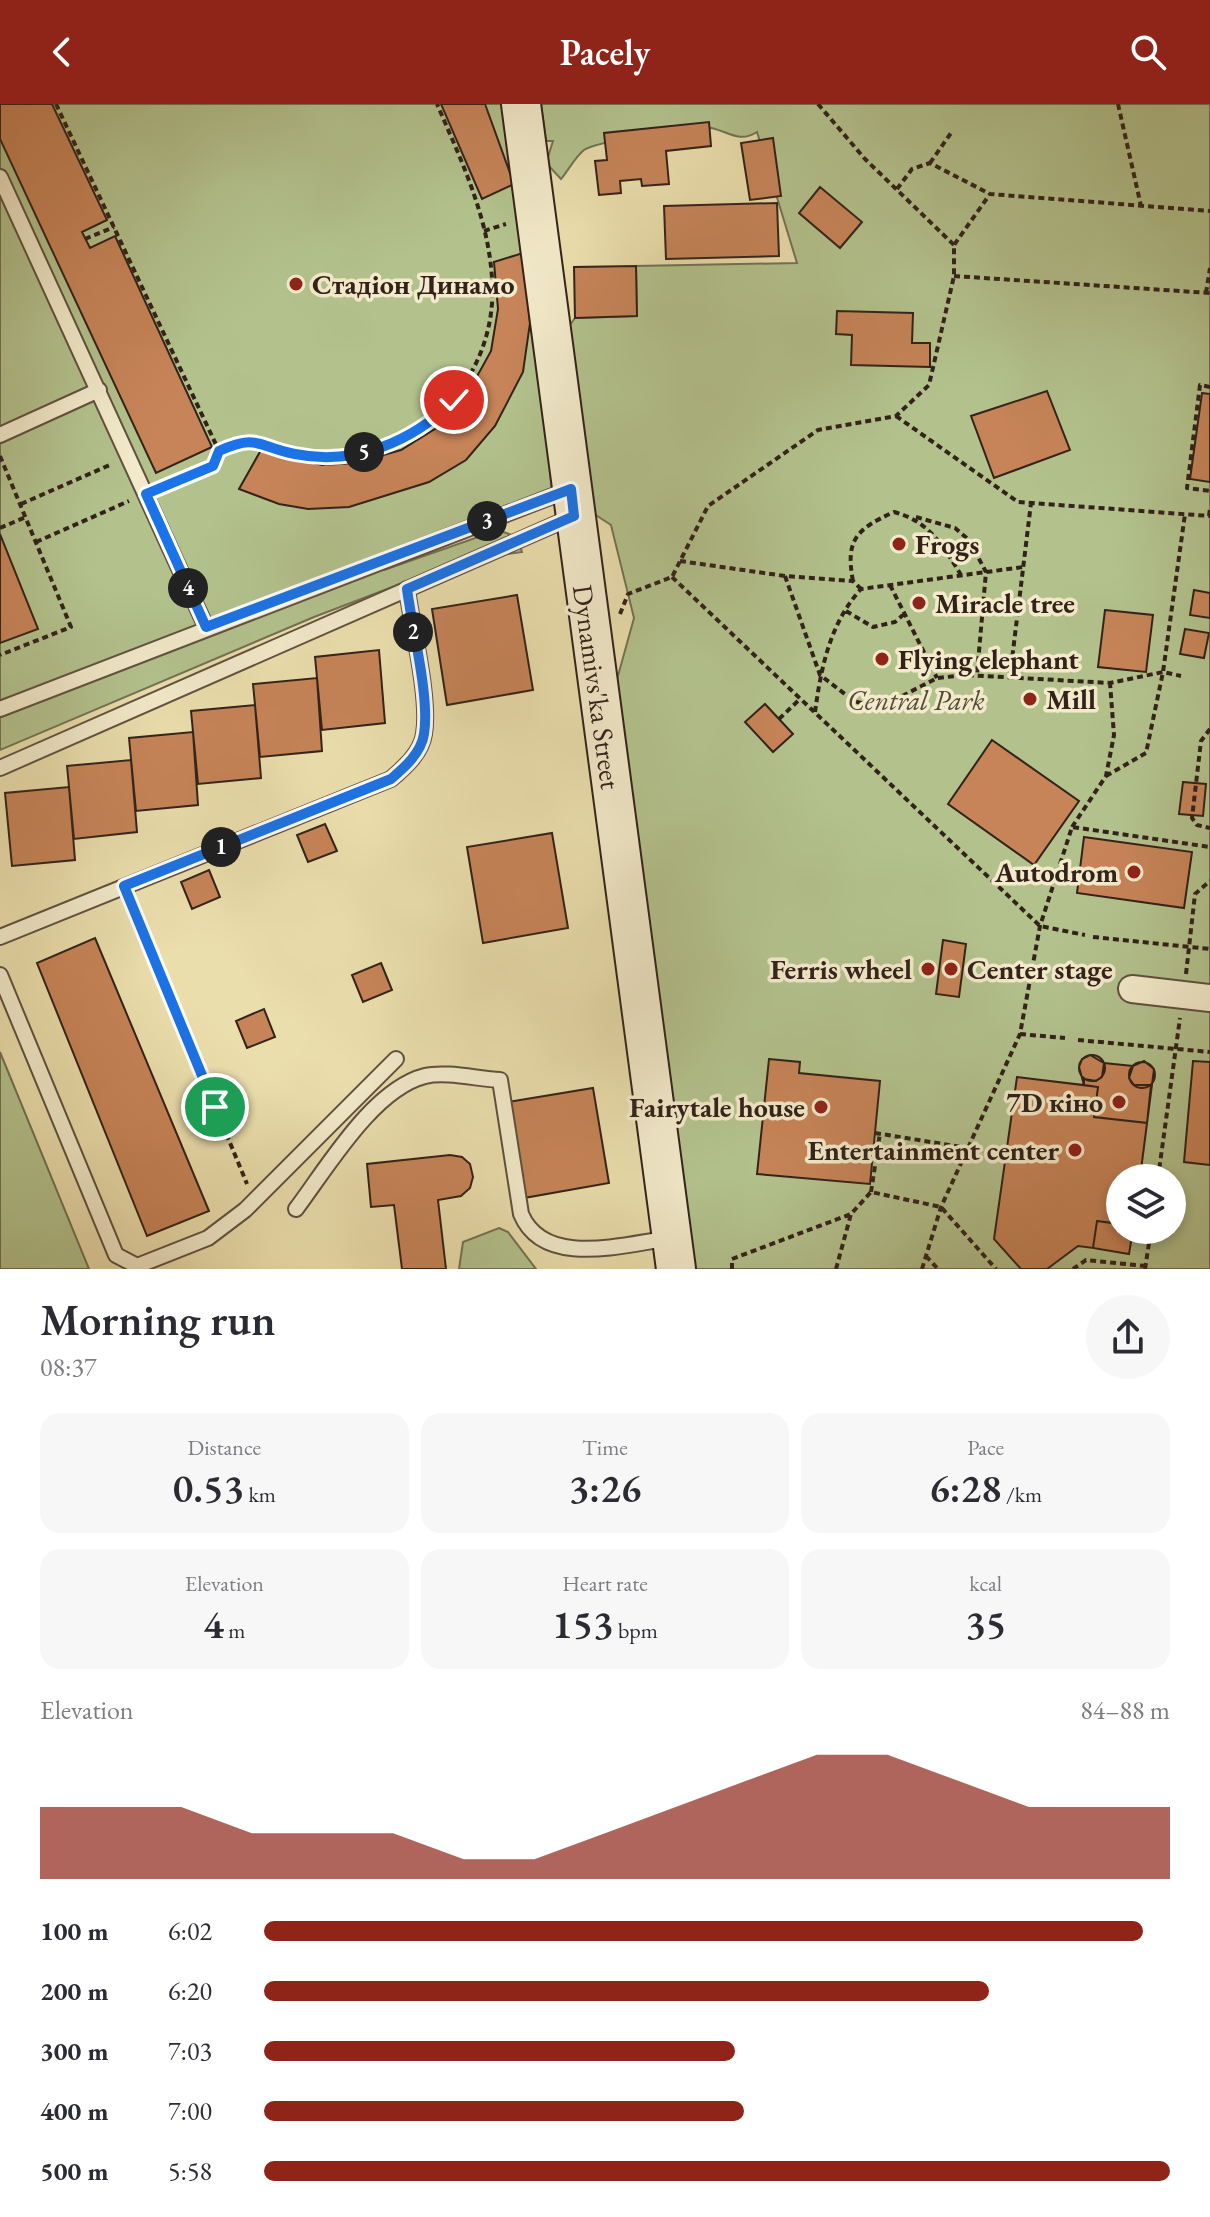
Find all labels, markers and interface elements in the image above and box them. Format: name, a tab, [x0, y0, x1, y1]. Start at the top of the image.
text: Pacely	[560, 29, 650, 76]
icon: back	[40, 30, 84, 74]
icon: search	[1126, 30, 1170, 74]
place label: Стадіон Динамо	[312, 266, 515, 302]
marker: Стадіон Динамо	[287, 275, 305, 293]
pin	[420, 366, 488, 434]
icon: check	[432, 378, 476, 422]
pin: 5	[344, 432, 384, 472]
text: 5	[358, 437, 370, 466]
pin: 3	[467, 501, 507, 541]
text: 3	[481, 506, 493, 535]
place label: Frogs	[915, 526, 979, 562]
marker: Frogs	[890, 535, 908, 553]
pin: 4	[168, 568, 208, 608]
text: 4	[182, 573, 194, 602]
street label: Dynamivs'ka Street	[565, 582, 629, 792]
place label: Miracle tree	[935, 585, 1075, 621]
marker: Miracle tree	[910, 594, 928, 612]
pin: 2	[393, 612, 433, 652]
text: 2	[407, 617, 419, 646]
place label: Flying elephant	[898, 641, 1079, 677]
marker: Flying elephant	[873, 650, 891, 668]
place label: Mill	[1046, 681, 1096, 717]
park label: Central Park	[847, 682, 985, 718]
marker: Mill	[1021, 690, 1039, 708]
pin: 1	[201, 827, 241, 867]
text: 1	[215, 832, 227, 861]
place label: Autodrom	[994, 854, 1118, 890]
marker: Autodrom	[1125, 863, 1143, 881]
place label: Ferris wheel	[770, 951, 912, 987]
place label: Center stage	[967, 951, 1113, 987]
marker: Ferris wheel	[919, 960, 937, 978]
marker: Center stage	[942, 960, 960, 978]
pin	[181, 1073, 249, 1141]
place label: 7D кіно	[1006, 1084, 1103, 1120]
icon: arrive	[193, 1085, 237, 1129]
place label: Fairytale house	[629, 1089, 805, 1125]
marker: 7D кіно	[1110, 1093, 1128, 1111]
marker: Fairytale house	[812, 1098, 830, 1116]
place label: Entertainment center	[808, 1132, 1059, 1168]
marker: Entertainment center	[1066, 1141, 1084, 1159]
map controls	[1106, 1164, 1186, 1244]
button: layers	[1106, 1164, 1186, 1244]
text: Morning run	[40, 1291, 276, 1348]
button: share	[1086, 1295, 1170, 1379]
text: 08:37	[40, 1350, 96, 1384]
text: Distance	[188, 1433, 261, 1462]
text: Time	[582, 1433, 628, 1462]
text: Pace	[967, 1433, 1004, 1462]
text: 0.53	[173, 1462, 244, 1514]
text: 3:26	[569, 1462, 641, 1514]
text: 6:28	[929, 1462, 1002, 1514]
text: km	[244, 1480, 276, 1509]
text: /km	[1002, 1480, 1042, 1509]
text: Elevation	[185, 1569, 264, 1598]
text: Heart rate	[562, 1569, 648, 1598]
text: kcal	[969, 1569, 1002, 1598]
text: 4	[203, 1598, 224, 1650]
text: 153	[552, 1598, 614, 1650]
text: 35	[965, 1598, 1006, 1650]
text: m	[224, 1616, 245, 1645]
text: bpm	[614, 1616, 658, 1645]
text: Elevation	[40, 1693, 134, 1727]
text: 84–88 m	[1080, 1693, 1170, 1727]
text: 100 m	[40, 1914, 108, 1948]
text: 6:02	[168, 1914, 212, 1948]
text: 200 m	[40, 1974, 108, 2008]
text: 6:20	[168, 1974, 212, 2008]
text: 300 m	[40, 2034, 108, 2068]
text: 7:03	[168, 2034, 212, 2068]
text: 400 m	[40, 2094, 108, 2128]
text: 7:00	[168, 2094, 212, 2128]
text: 500 m	[40, 2154, 108, 2188]
text: 5:58	[168, 2154, 212, 2188]

